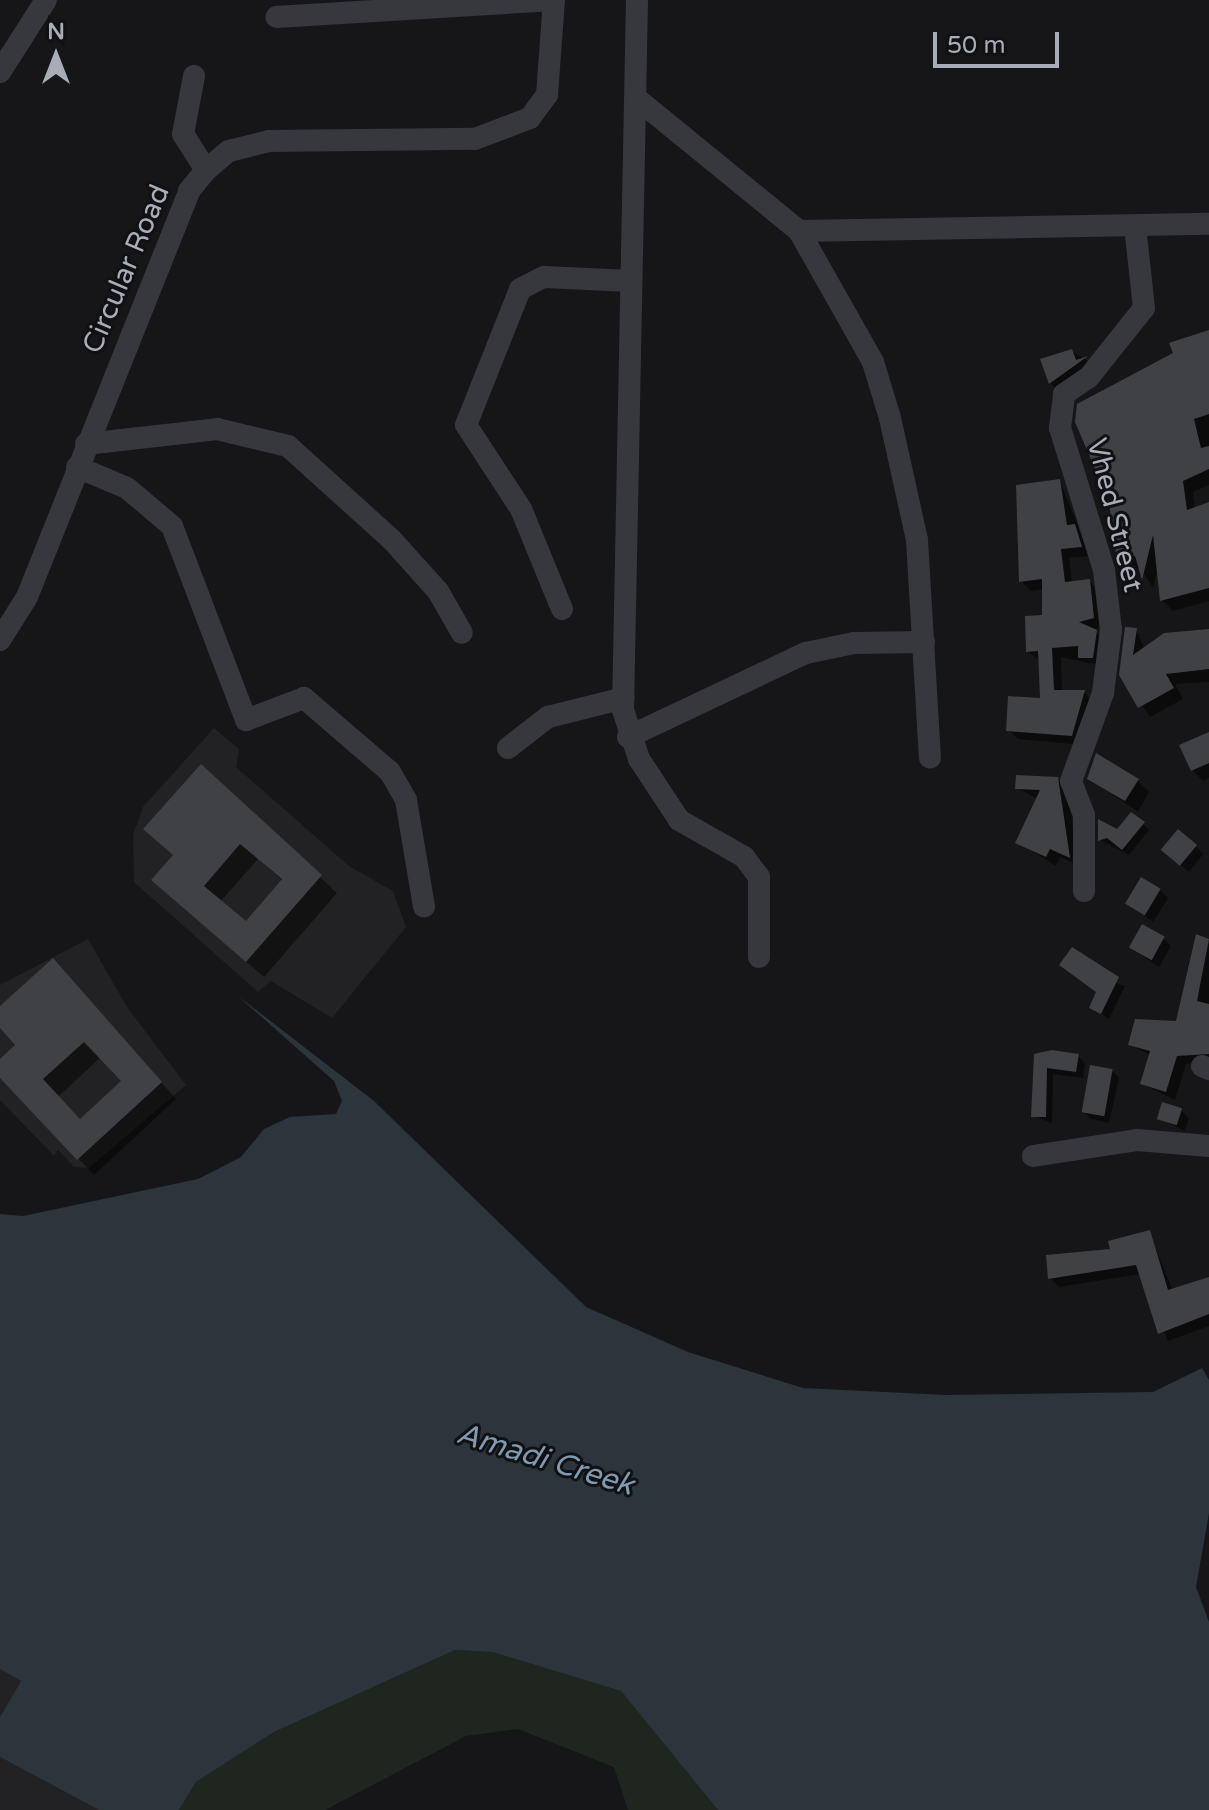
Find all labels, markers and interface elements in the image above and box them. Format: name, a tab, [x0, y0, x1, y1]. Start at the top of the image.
north arrow	[16, 16, 96, 96]
scale bar	[937, 16, 1063, 66]
text: N	[47, 19, 65, 45]
text: 50 m	[947, 31, 1005, 60]
street label: Circular Road	[75, 180, 177, 358]
street label: Vhed Street	[1080, 435, 1150, 595]
water label: Amadi Creek	[452, 1416, 638, 1504]

